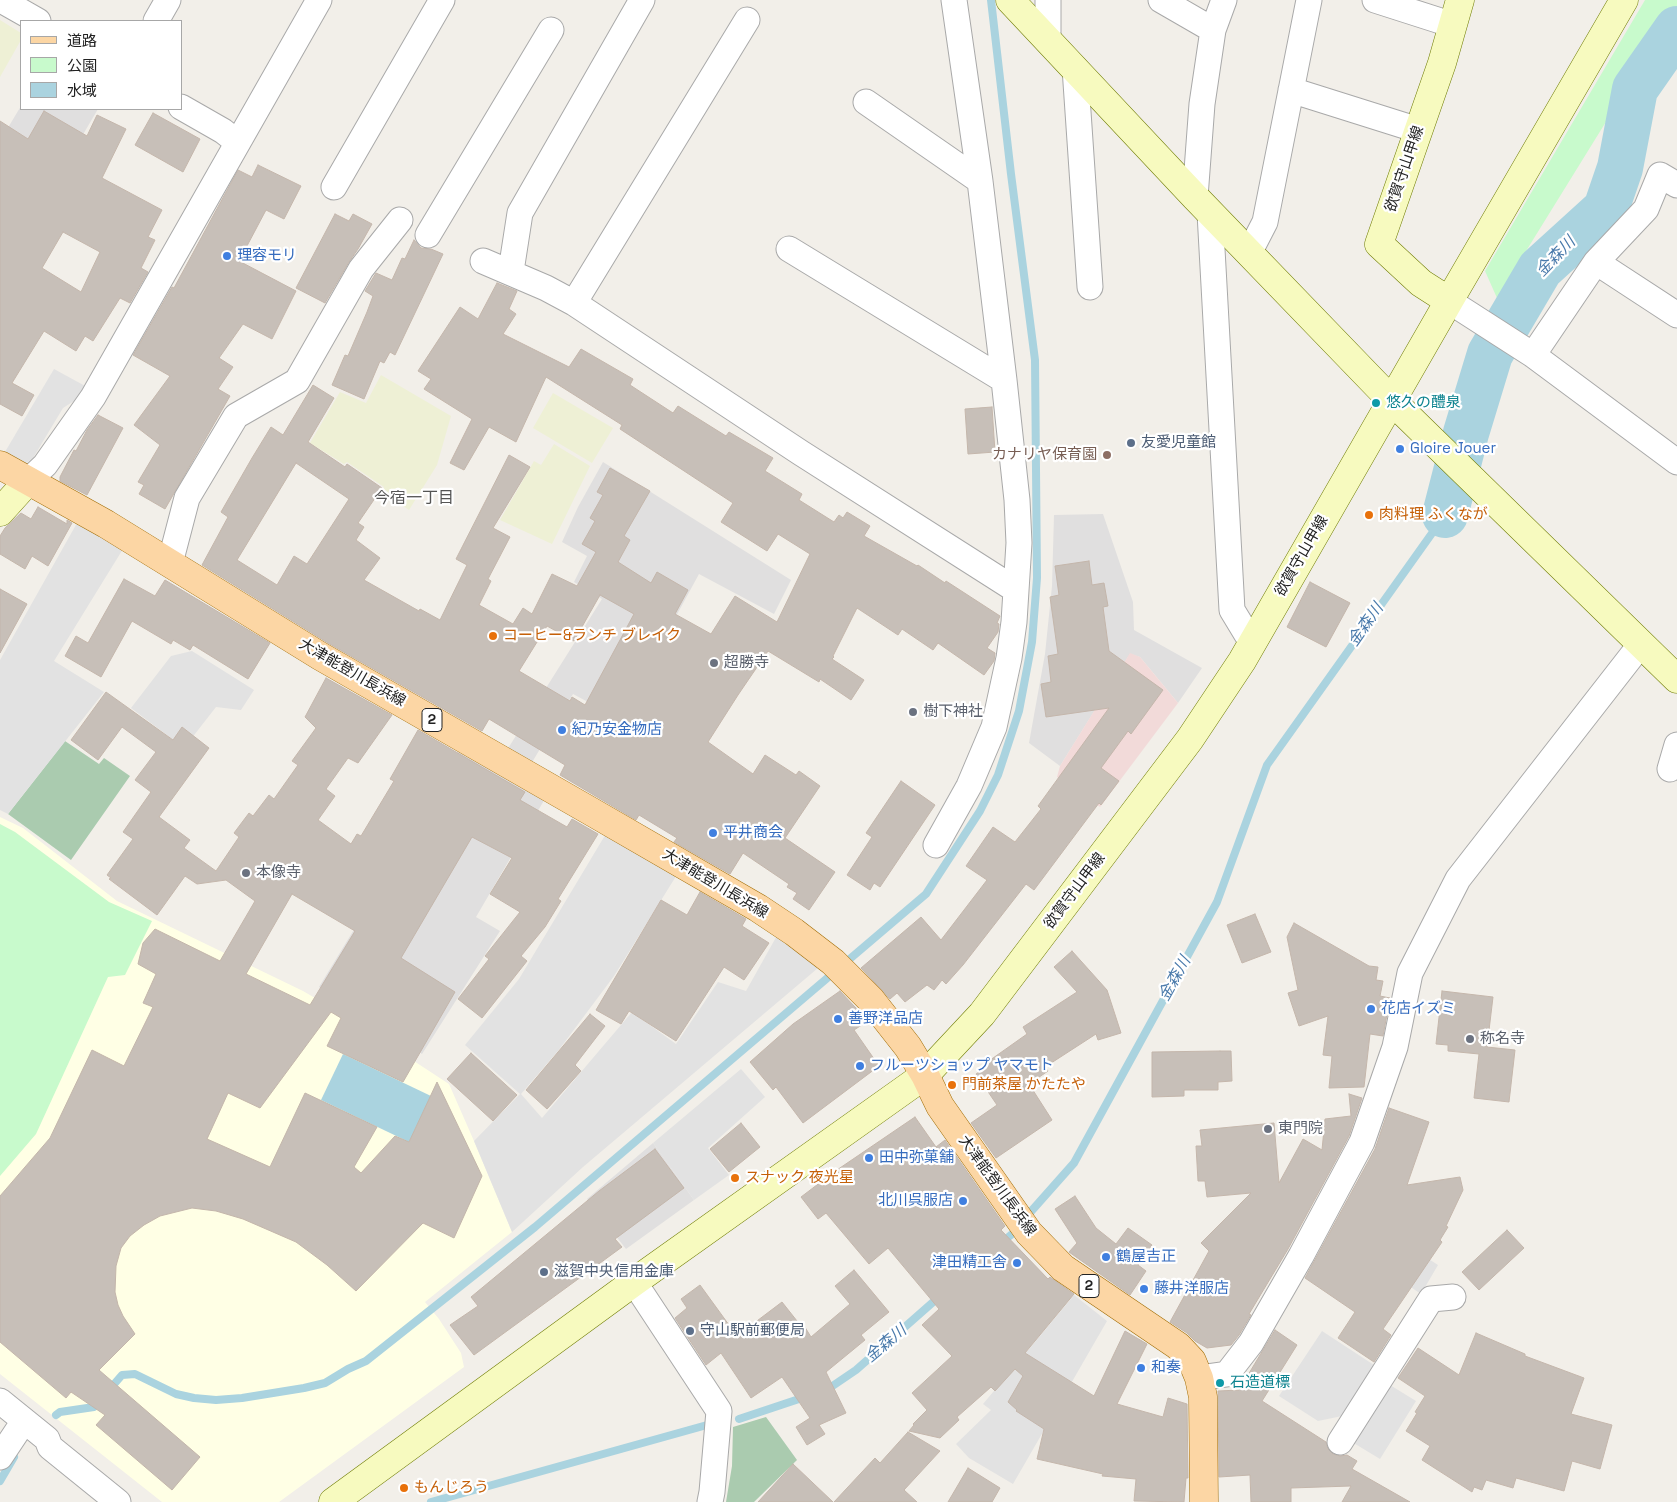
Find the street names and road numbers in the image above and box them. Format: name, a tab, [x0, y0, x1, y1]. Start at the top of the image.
street label: 欲賀守山甲線	[1382, 124, 1428, 214]
street label: 欲賀守山甲線	[1272, 513, 1332, 599]
street label: 大津能登川長浜線	[296, 635, 408, 711]
road number: 2	[422, 708, 442, 732]
street label: 大津能登川長浜線	[659, 845, 771, 923]
street label: 欲賀守山甲線	[1041, 850, 1109, 932]
street label: 大津能登川長浜線	[954, 1132, 1040, 1240]
road number: 2	[1079, 1274, 1099, 1298]

